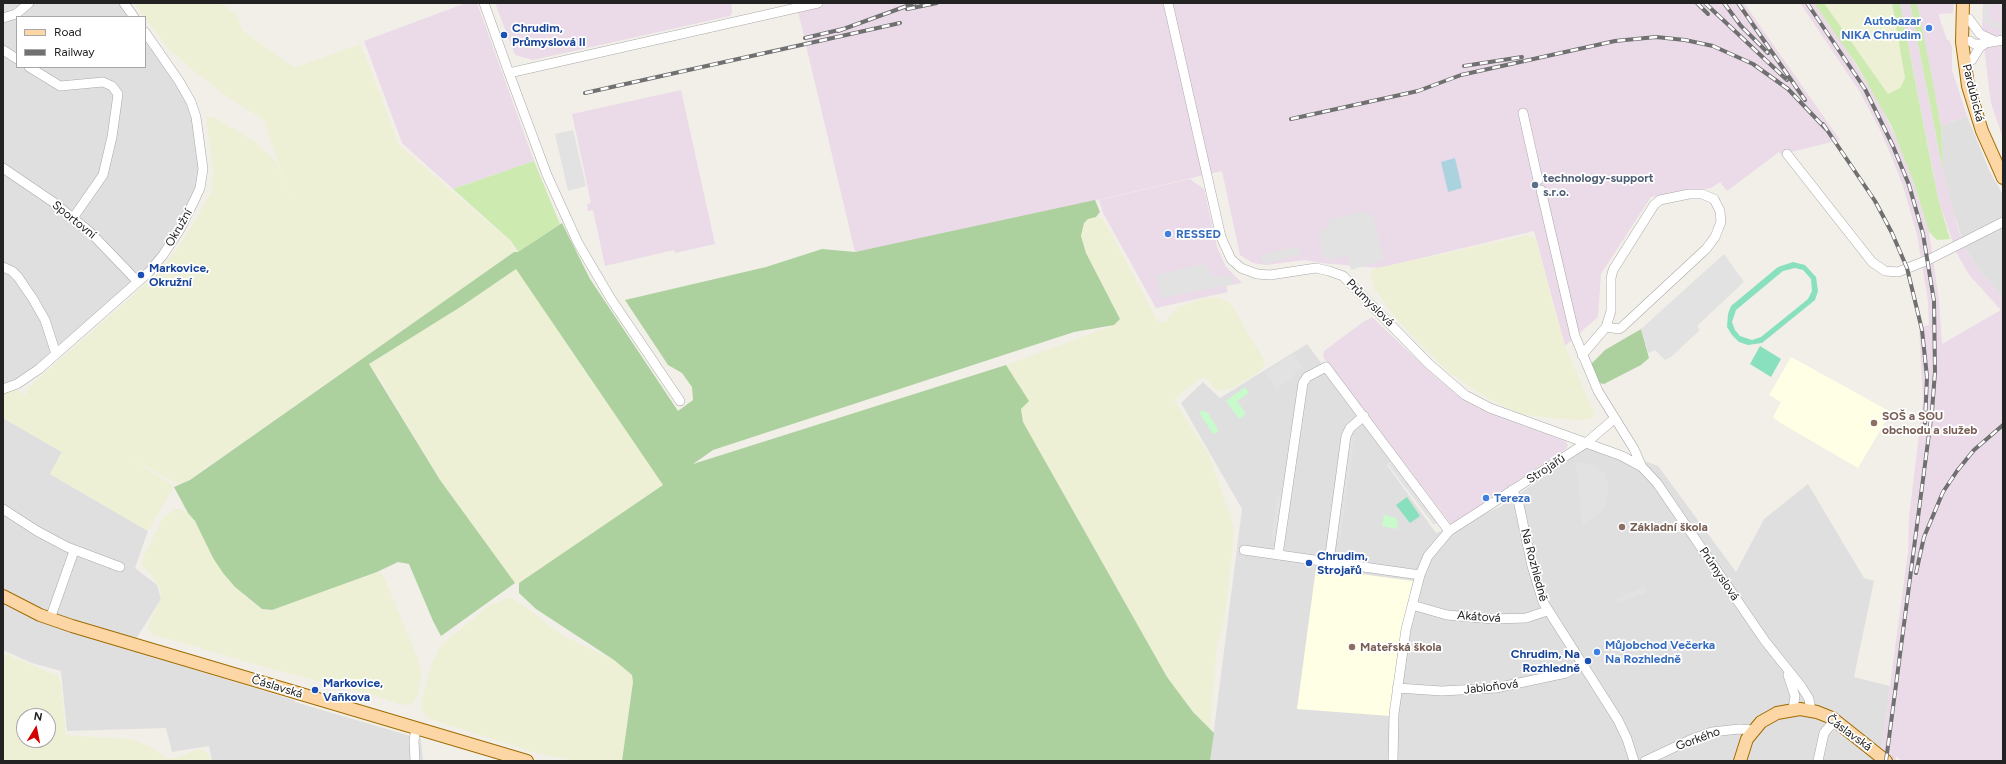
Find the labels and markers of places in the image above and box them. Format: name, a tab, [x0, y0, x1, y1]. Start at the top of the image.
place label: Autobazar NIKA Chrudim	[1841, 14, 1921, 42]
place label: Chrudim, Průmyslová II	[512, 21, 586, 49]
marker: Autobazar NIKA Chrudim	[1924, 23, 1934, 33]
marker: Chrudim, Průmyslová II	[499, 30, 509, 40]
place label: technology-support s.r.o.	[1543, 171, 1654, 199]
marker: technology-support s.r.o.	[1530, 180, 1540, 190]
place label: RESSED	[1176, 227, 1221, 241]
marker: RESSED	[1163, 229, 1173, 239]
place label: Markovice, Okružní	[149, 261, 209, 289]
marker: Markovice, Okružní	[136, 270, 146, 280]
place label: SOŠ a SOU obchodu a služeb	[1882, 409, 1977, 437]
marker: SOŠ a SOU obchodu a služeb	[1869, 418, 1879, 428]
place label: Tereza	[1494, 491, 1530, 505]
marker: Tereza	[1481, 493, 1491, 503]
place label: Základní škola	[1630, 520, 1708, 534]
marker: Základní škola	[1617, 522, 1627, 532]
place label: Chrudim, Strojařů	[1317, 549, 1368, 577]
marker: Chrudim, Strojařů	[1304, 558, 1314, 568]
place label: Můjobchod Večerka Na Rozhledně	[1605, 638, 1715, 666]
place label: Mateřská škola	[1360, 640, 1442, 654]
marker: Mateřská škola	[1347, 642, 1357, 652]
place label: Chrudim, Na Rozhledně	[1511, 647, 1580, 675]
marker: Můjobchod Večerka Na Rozhledně	[1592, 647, 1602, 657]
marker: Chrudim, Na Rozhledně	[1583, 656, 1593, 666]
place label: Markovice, Vaňkova	[323, 676, 383, 704]
marker: Markovice, Vaňkova	[310, 685, 320, 695]

